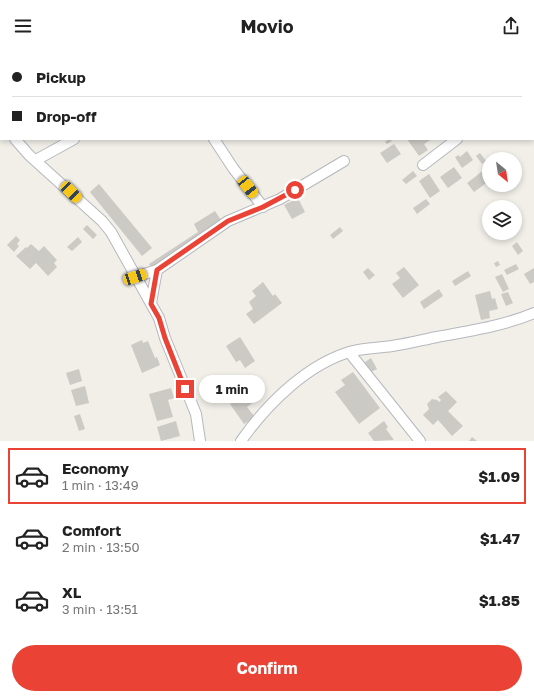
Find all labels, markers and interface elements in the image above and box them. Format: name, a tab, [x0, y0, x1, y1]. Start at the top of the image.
icon: menu	[12, 15, 34, 37]
text: Movio	[241, 15, 294, 37]
icon: share	[500, 15, 522, 37]
text: Pickup	[36, 68, 86, 86]
text: Drop-off	[36, 107, 96, 125]
north arrow	[482, 152, 522, 192]
map controls	[482, 152, 522, 240]
car	[236, 174, 260, 200]
car	[58, 179, 84, 205]
route start	[286, 181, 304, 199]
button: layers	[482, 200, 522, 240]
car	[122, 268, 148, 286]
callout: 1 min	[199, 375, 265, 403]
route end	[176, 380, 194, 398]
text: 1 min	[216, 381, 248, 397]
icon: car	[14, 458, 50, 494]
text: Economy	[62, 459, 129, 477]
text: $1.09	[478, 467, 520, 485]
text: 1 min · 13:49	[62, 477, 139, 493]
icon: car	[14, 520, 50, 556]
text: Comfort	[62, 521, 121, 539]
text: $1.47	[480, 529, 520, 547]
text: 2 min · 13:50	[62, 539, 140, 555]
icon: car	[14, 582, 50, 618]
text: XL	[62, 583, 81, 601]
text: $1.85	[479, 591, 520, 609]
text: 3 min · 13:51	[62, 601, 138, 617]
button: Confirm	[12, 645, 522, 691]

